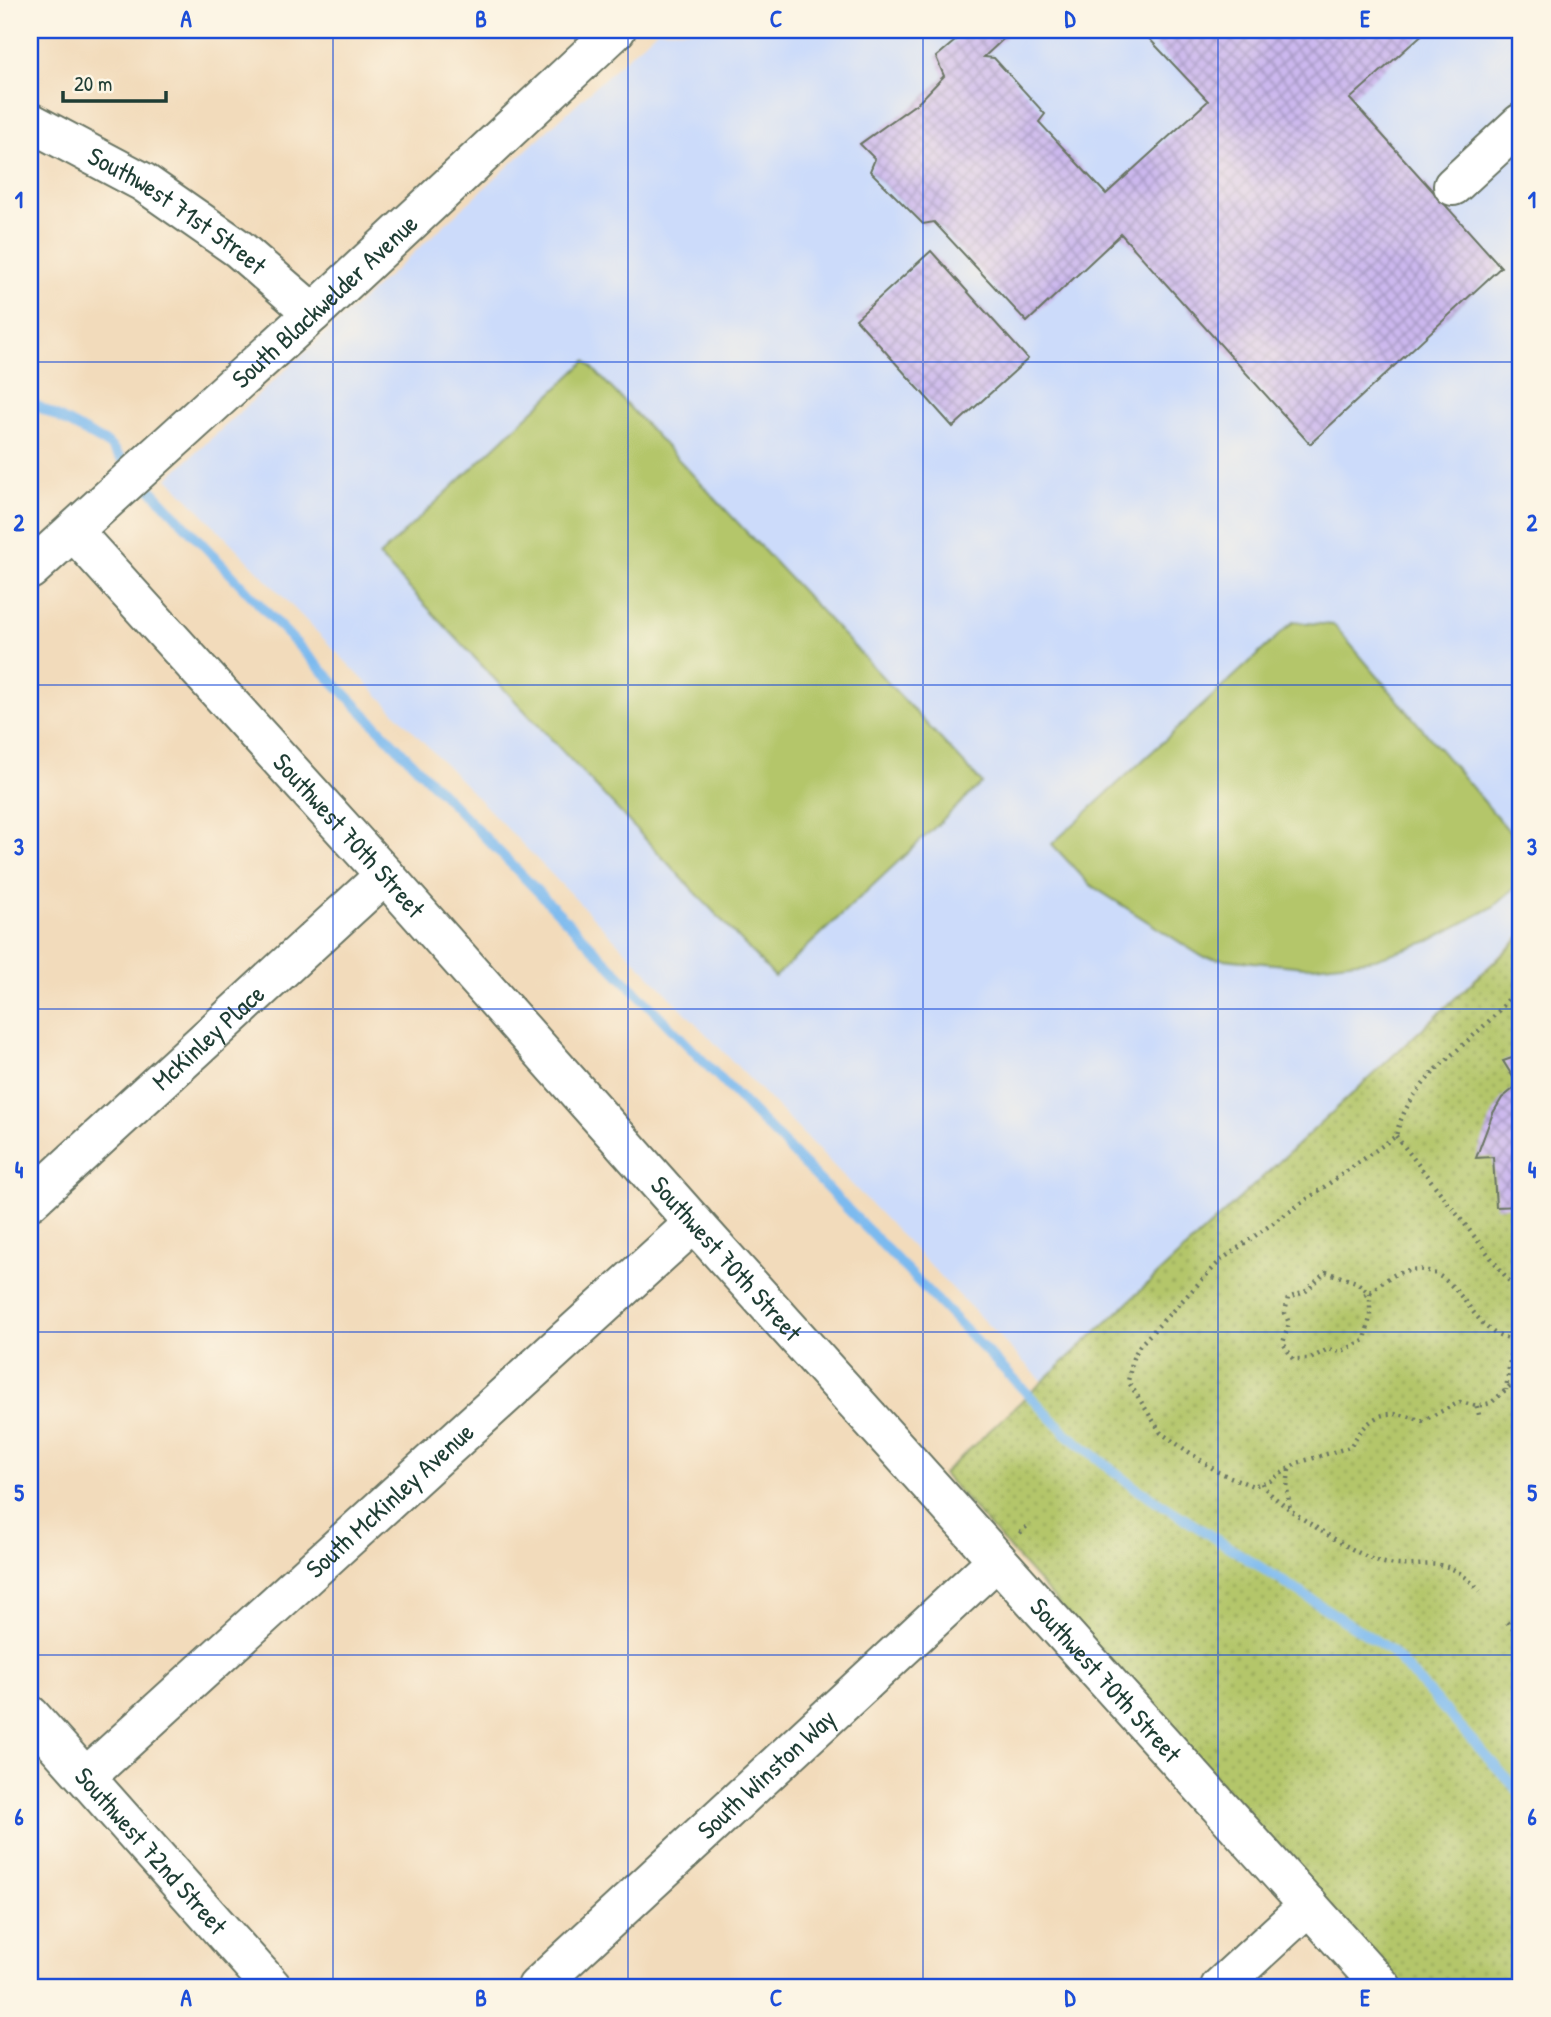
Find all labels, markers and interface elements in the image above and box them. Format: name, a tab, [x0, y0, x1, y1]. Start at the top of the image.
text: A	[180, 3, 192, 34]
text: B	[475, 3, 487, 34]
text: C	[770, 3, 782, 34]
text: D	[1065, 3, 1077, 34]
text: E	[1360, 3, 1371, 34]
scale bar	[63, 60, 166, 104]
text: 20 m	[74, 69, 112, 98]
street label: Southwest 71st Street	[82, 138, 275, 283]
text: 1	[15, 184, 23, 215]
text: 1	[1528, 184, 1536, 215]
street label: South Blackwelder Avenue	[224, 206, 425, 396]
text: 2	[14, 507, 25, 538]
text: 2	[1527, 507, 1538, 538]
street label: Southwest 70th Street	[266, 745, 434, 926]
text: 3	[14, 831, 24, 862]
text: 3	[1527, 831, 1537, 862]
street label: McKinley Place	[144, 976, 272, 1098]
text: 4	[15, 1154, 24, 1185]
text: 4	[1528, 1154, 1537, 1185]
street label: Southwest 70th Street	[643, 1168, 811, 1349]
street label: South McKinley Avenue	[298, 1414, 481, 1585]
text: 5	[14, 1477, 24, 1508]
text: 5	[1527, 1477, 1537, 1508]
street label: Southwest 70th Street	[1022, 1590, 1190, 1771]
street label: South Winston Way	[689, 1701, 843, 1847]
street label: Southwest 72nd Street	[67, 1759, 236, 1943]
text: 6	[14, 1801, 24, 1832]
text: 6	[1527, 1801, 1537, 1832]
text: A	[180, 1982, 192, 2013]
text: B	[475, 1982, 487, 2013]
text: C	[770, 1982, 782, 2013]
text: D	[1065, 1982, 1077, 2013]
text: E	[1360, 1982, 1371, 2013]

